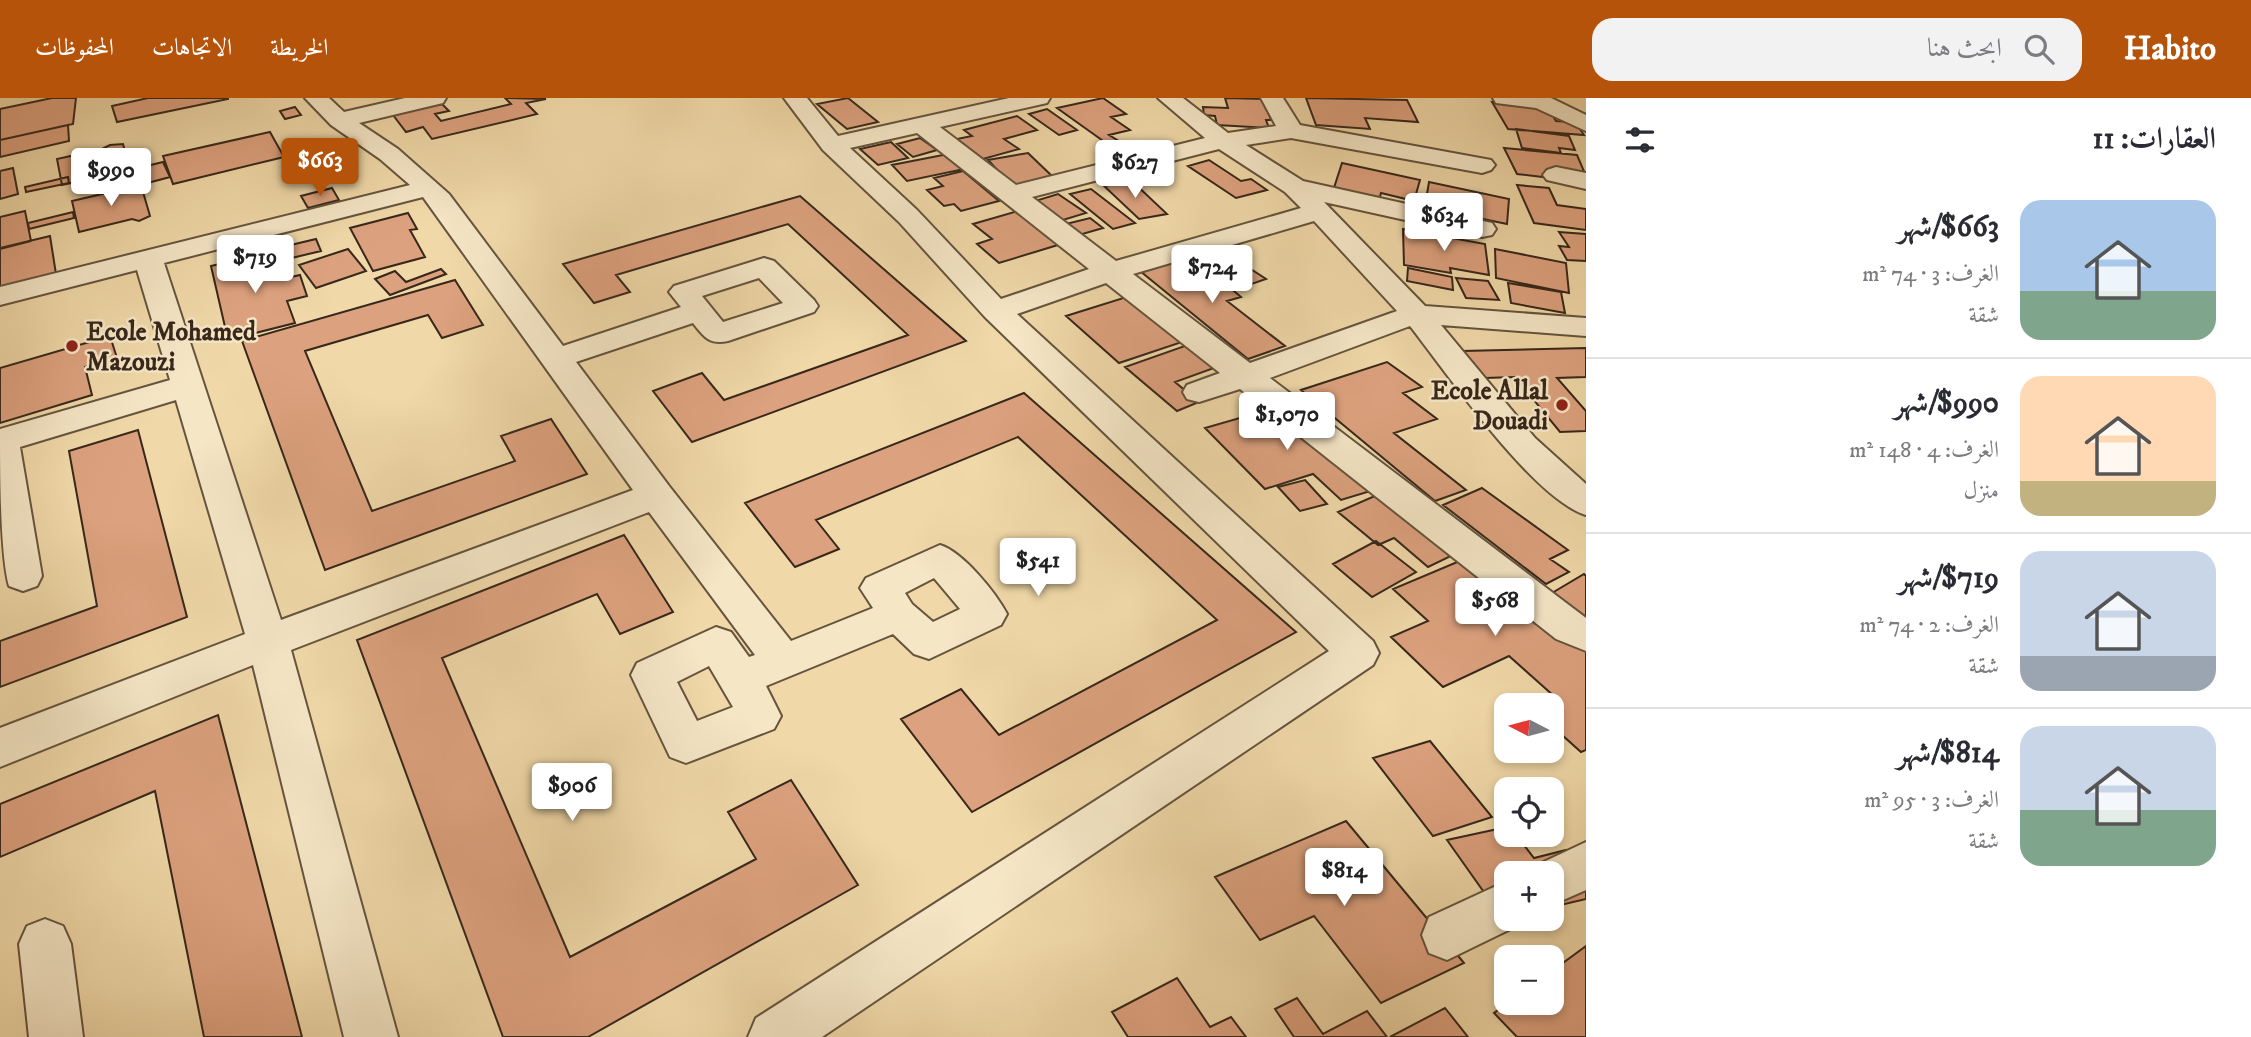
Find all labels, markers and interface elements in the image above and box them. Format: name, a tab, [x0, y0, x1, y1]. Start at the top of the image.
search box	[1592, 18, 2082, 81]
text: Habito	[2124, 29, 2216, 70]
icon: search	[2020, 30, 2058, 68]
text: ابحث هنا	[1927, 32, 2002, 65]
text: المحفوظات	[35, 33, 114, 63]
text: الاتجاهات	[152, 33, 232, 63]
text: الخريطة	[270, 33, 329, 63]
icon: filters	[1621, 121, 1659, 159]
text: العقارات: 11	[2093, 121, 2216, 158]
pin: $663	[279, 139, 361, 198]
pin: $627	[1094, 140, 1176, 200]
text: $663	[297, 146, 343, 175]
pin: $990	[70, 148, 152, 208]
text: $627	[1111, 148, 1159, 177]
text: $990	[87, 156, 135, 185]
pin: $634	[1403, 194, 1485, 253]
text: $634	[1421, 201, 1467, 230]
text: $663/شهر	[1898, 209, 1999, 246]
icon: home	[2076, 228, 2160, 312]
pin: $719	[214, 236, 296, 295]
text: $719	[233, 243, 277, 272]
pin: $724	[1171, 246, 1253, 305]
text: $724	[1187, 253, 1237, 282]
text: الغرف: 3 · 74 m²	[1862, 260, 1999, 289]
text: شقة	[1969, 301, 1999, 330]
place label: Ecole Mohamed Mazouzi	[86, 316, 257, 379]
marker: Ecole Mohamed Mazouzi	[64, 338, 80, 354]
place label: Ecole Allal Douadi	[1431, 375, 1549, 438]
text: $990/شهر	[1894, 385, 1999, 422]
pin: $1,070	[1230, 392, 1344, 452]
marker: Ecole Allal Douadi	[1554, 397, 1570, 413]
text: $1,070	[1255, 400, 1319, 429]
icon: home	[2076, 404, 2160, 488]
text: الغرف: 4 · 148 m²	[1849, 436, 1999, 465]
text: منزل	[1964, 477, 1999, 506]
pin: $541	[997, 538, 1079, 598]
text: $541	[1016, 546, 1060, 575]
text: $719/شهر	[1898, 560, 1999, 597]
pin: $568	[1454, 578, 1536, 638]
icon: home	[2076, 579, 2160, 663]
text: $568	[1471, 586, 1519, 615]
text: الغرف: 2 · 74 m²	[1859, 611, 1999, 640]
text: شقة	[1969, 652, 1999, 681]
north arrow	[1494, 693, 1564, 763]
map controls	[1494, 693, 1564, 1015]
text: $814/شهر	[1897, 735, 1999, 772]
icon: home	[2076, 754, 2160, 838]
pin: $906	[531, 764, 613, 823]
text: $906	[548, 771, 596, 800]
button: locate	[1494, 777, 1564, 847]
text: الغرف: 3 · 95 m²	[1864, 786, 1999, 815]
text: شقة	[1969, 827, 1999, 856]
pin: $814	[1303, 848, 1385, 908]
text: $814	[1321, 856, 1367, 885]
button: +	[1494, 861, 1564, 931]
button: −	[1494, 945, 1564, 1015]

